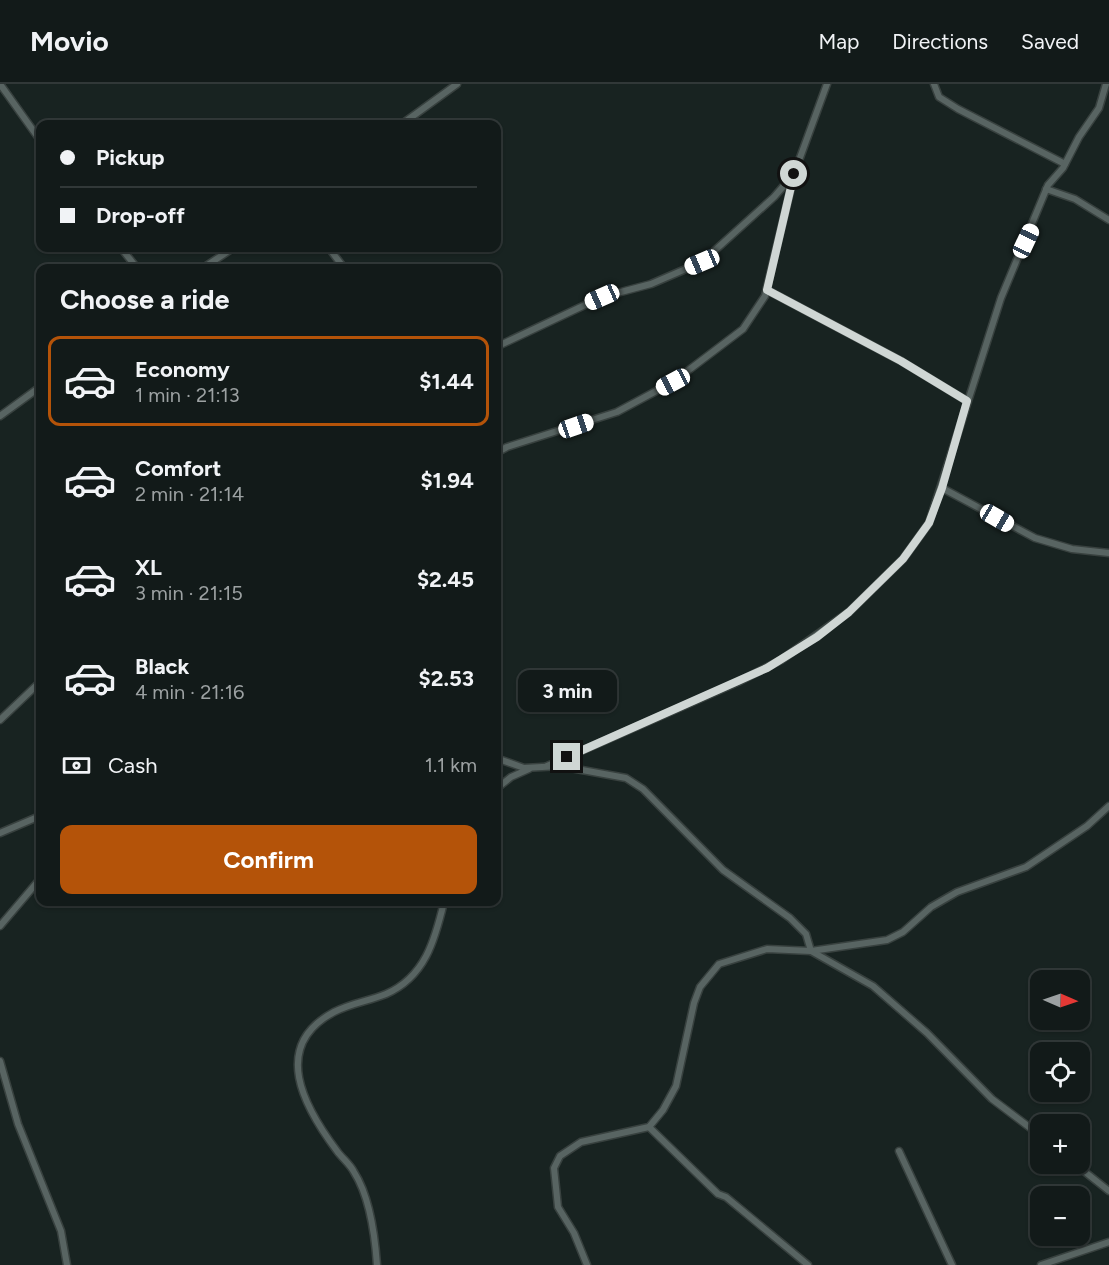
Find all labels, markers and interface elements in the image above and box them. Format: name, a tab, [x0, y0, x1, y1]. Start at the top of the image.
text: Movio	[30, 24, 109, 58]
text: Map	[818, 29, 859, 54]
text: Directions	[892, 29, 988, 54]
text: Saved	[1021, 29, 1079, 54]
text: Pickup	[96, 144, 165, 171]
route start	[780, 160, 807, 187]
text: Drop-off	[96, 202, 185, 229]
car	[1010, 221, 1042, 261]
car	[682, 247, 722, 277]
car	[582, 281, 622, 313]
text: Choose a ride	[60, 283, 229, 316]
icon: car	[63, 354, 117, 408]
text: Economy	[135, 356, 230, 383]
car	[653, 366, 693, 398]
text: $1.44	[419, 368, 474, 395]
text: 1 min · 21:13	[135, 383, 240, 407]
car	[556, 412, 596, 440]
icon: car	[63, 453, 117, 507]
text: Comfort	[135, 455, 221, 482]
text: $1.94	[420, 467, 474, 494]
text: 2 min · 21:14	[135, 482, 244, 506]
car	[977, 501, 1017, 535]
icon: car	[63, 552, 117, 606]
text: XL	[135, 554, 162, 581]
text: $2.45	[417, 566, 474, 593]
text: 3 min · 21:15	[135, 581, 243, 605]
icon: car	[63, 651, 117, 705]
text: Black	[135, 653, 189, 680]
text: $2.53	[419, 665, 474, 692]
callout: 3 min	[518, 670, 616, 712]
text: 3 min	[543, 679, 592, 703]
text: 4 min · 21:16	[135, 680, 244, 704]
route end	[553, 743, 580, 770]
icon: cash	[60, 749, 93, 782]
text: Cash	[108, 752, 158, 779]
text: 1.1 km	[425, 753, 477, 777]
button: Confirm	[60, 825, 477, 894]
north arrow	[1030, 970, 1090, 1030]
map controls	[1030, 970, 1090, 1246]
button: locate	[1030, 1042, 1090, 1102]
button: +	[1030, 1114, 1090, 1174]
button: −	[1030, 1186, 1090, 1246]

